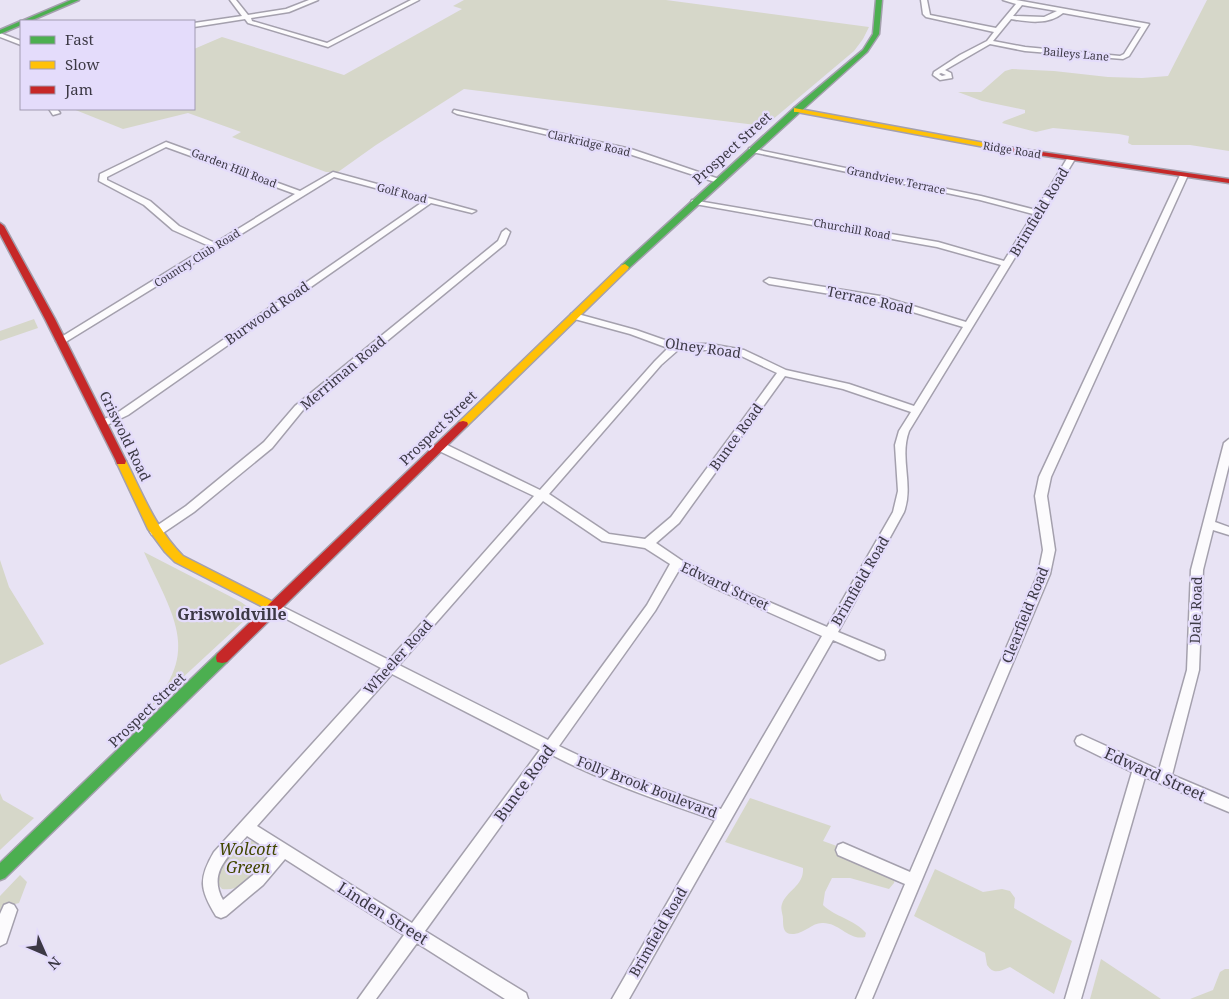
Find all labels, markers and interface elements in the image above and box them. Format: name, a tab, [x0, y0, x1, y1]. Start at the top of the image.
legend	[20, 20, 195, 110]
text: Fast	[65, 29, 94, 49]
street label: Baileys Lane	[1042, 43, 1110, 64]
text: Slow	[65, 54, 99, 74]
text: Jam	[64, 79, 93, 99]
street label: Prospect Street	[688, 107, 775, 188]
street label: Clarkridge Road	[546, 126, 632, 159]
street label: Ridge Road	[982, 138, 1042, 162]
street label: Garden Hill Road	[189, 144, 279, 191]
street label: Grandview Terrace	[845, 162, 947, 197]
street label: Brimfield Road	[1005, 163, 1073, 260]
street label: Golf Road	[376, 179, 429, 206]
street label: Churchill Road	[812, 214, 892, 243]
street label: Country Club Road	[151, 225, 243, 290]
street label: Burwood Road	[221, 276, 313, 349]
street label: Terrace Road	[825, 281, 915, 318]
street label: Merriman Road	[296, 331, 390, 414]
street label: Olney Road	[664, 333, 743, 362]
street label: Prospect Street	[395, 386, 480, 469]
street label: Griswold Road	[95, 388, 156, 484]
street label: Bunce Road	[705, 399, 767, 474]
street label: Brimfield Road	[826, 532, 893, 629]
street label: Edward Street	[678, 557, 772, 614]
street label: Clearfield Road	[997, 564, 1053, 666]
street label: Dale Road	[1185, 576, 1206, 644]
district label: Griswoldville	[177, 603, 287, 625]
street label: Wheeler Road	[359, 615, 437, 698]
street label: Prospect Street	[104, 668, 189, 751]
street label: Bunce Road	[489, 740, 559, 826]
street label: Edward Street	[1101, 742, 1209, 806]
street label: Folly Brook Boulevard	[574, 751, 720, 822]
park label: Wolcott Green	[219, 838, 277, 878]
street label: Linden Street	[334, 876, 433, 950]
street label: Brimfield Road	[624, 883, 691, 980]
north arrow	[20, 929, 70, 979]
text: N	[44, 953, 65, 974]

